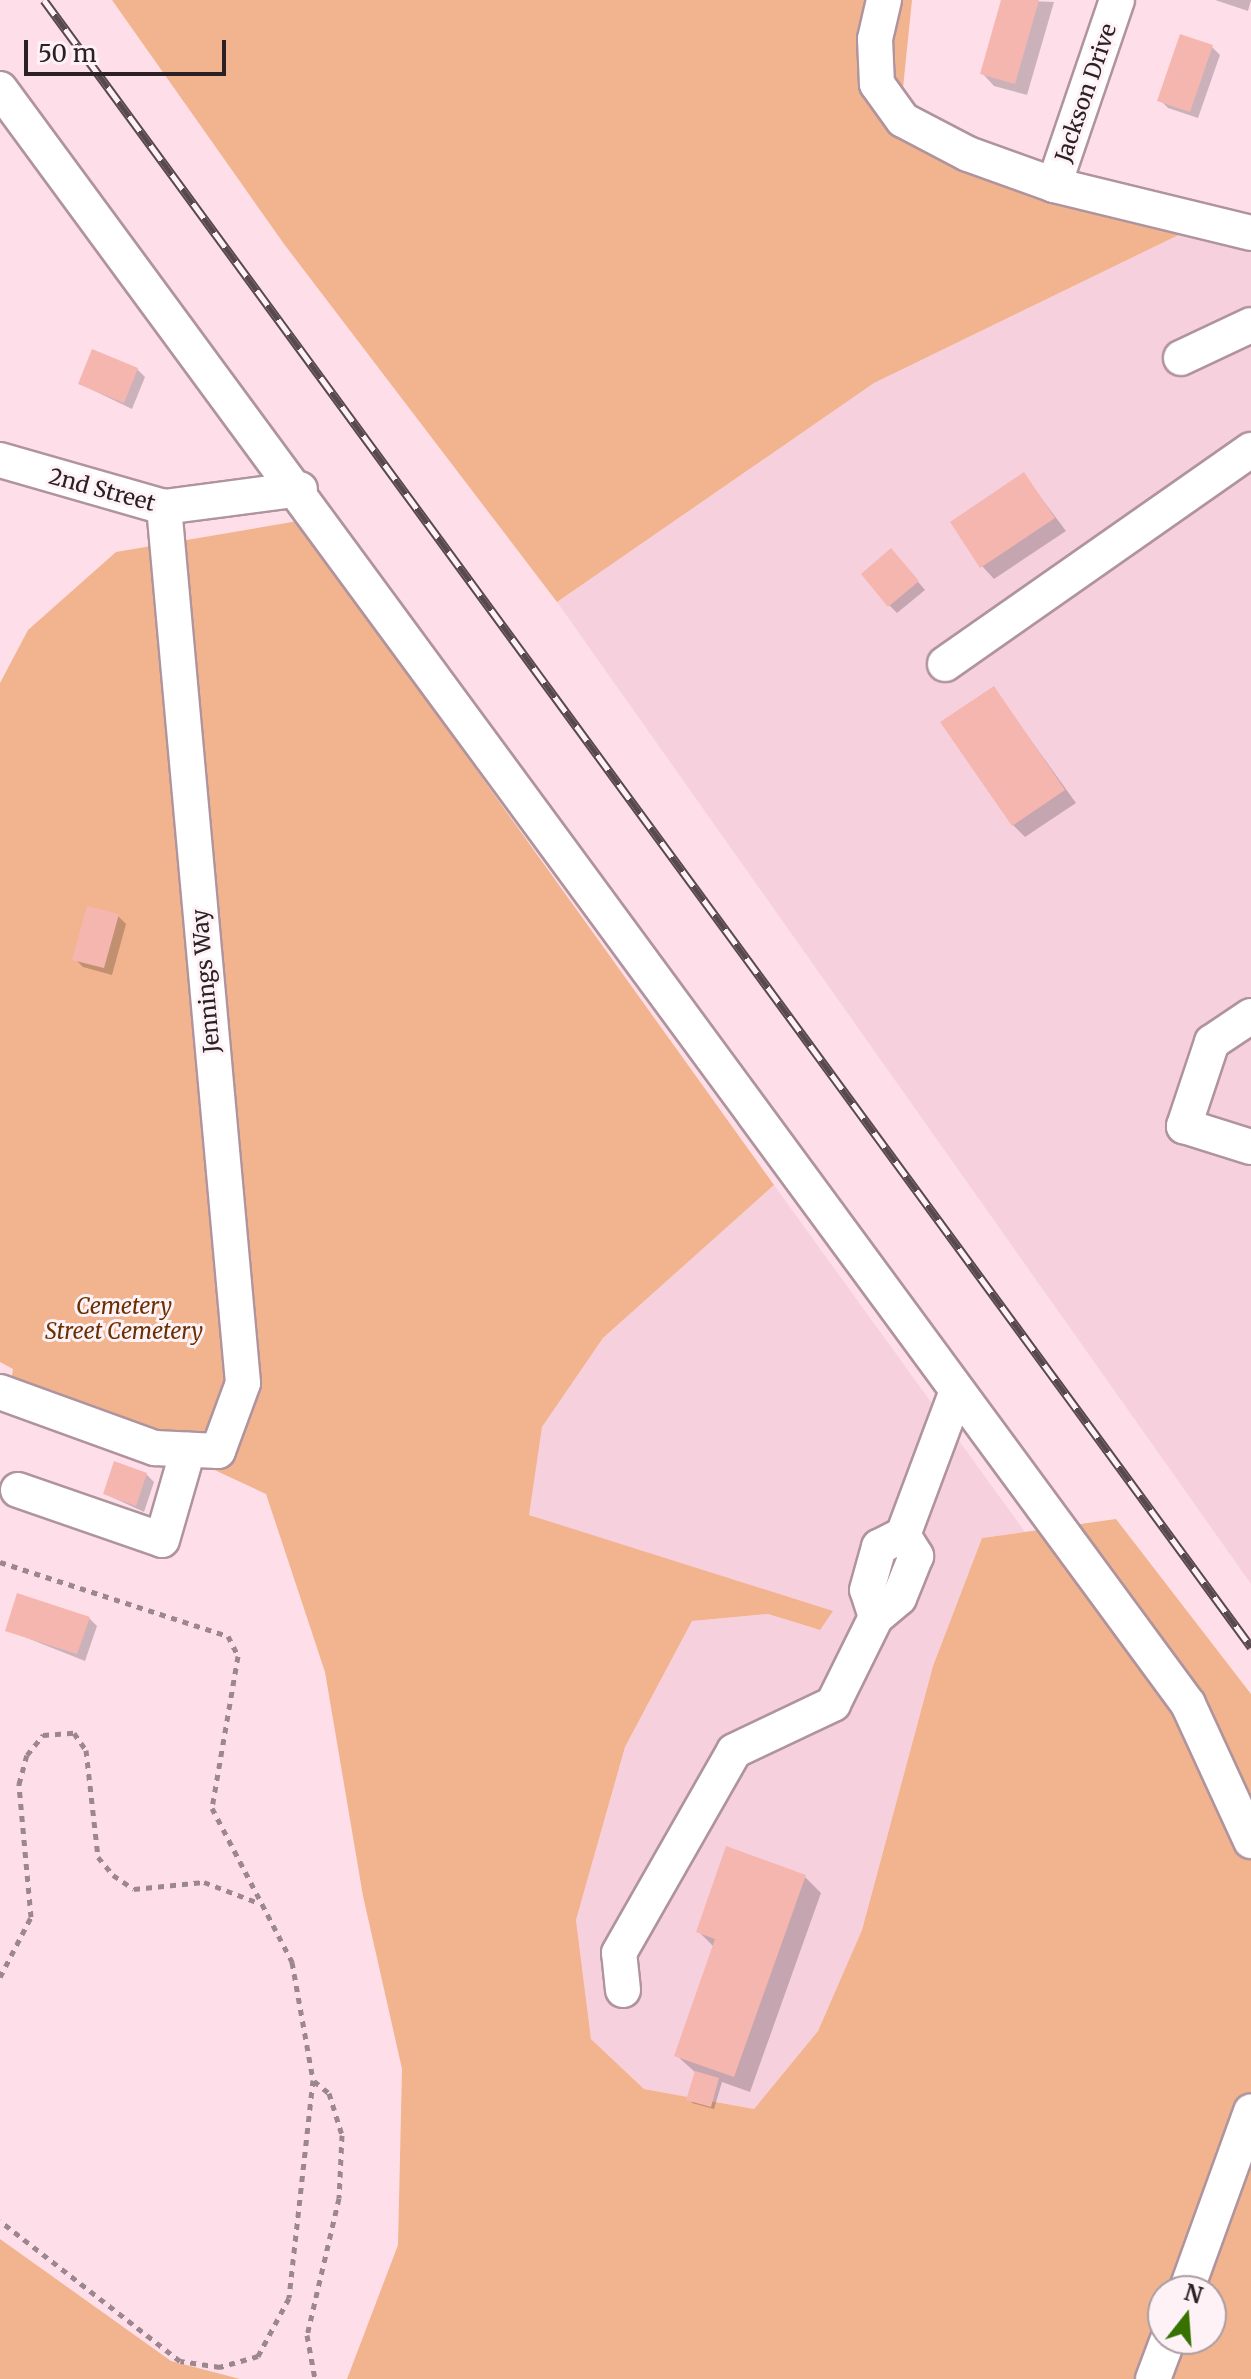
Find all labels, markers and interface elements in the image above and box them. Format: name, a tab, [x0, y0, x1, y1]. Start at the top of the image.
street label: Jackson Drive	[1050, 20, 1122, 166]
scale bar	[28, 24, 230, 74]
text: 50 m	[38, 38, 97, 69]
street label: 2nd Street	[46, 463, 158, 517]
street label: Jennings Way	[187, 908, 225, 1054]
park label: Cemetery Street Cemetery	[45, 1293, 203, 1344]
north arrow	[1147, 2275, 1227, 2355]
text: N	[1181, 2278, 1206, 2310]

